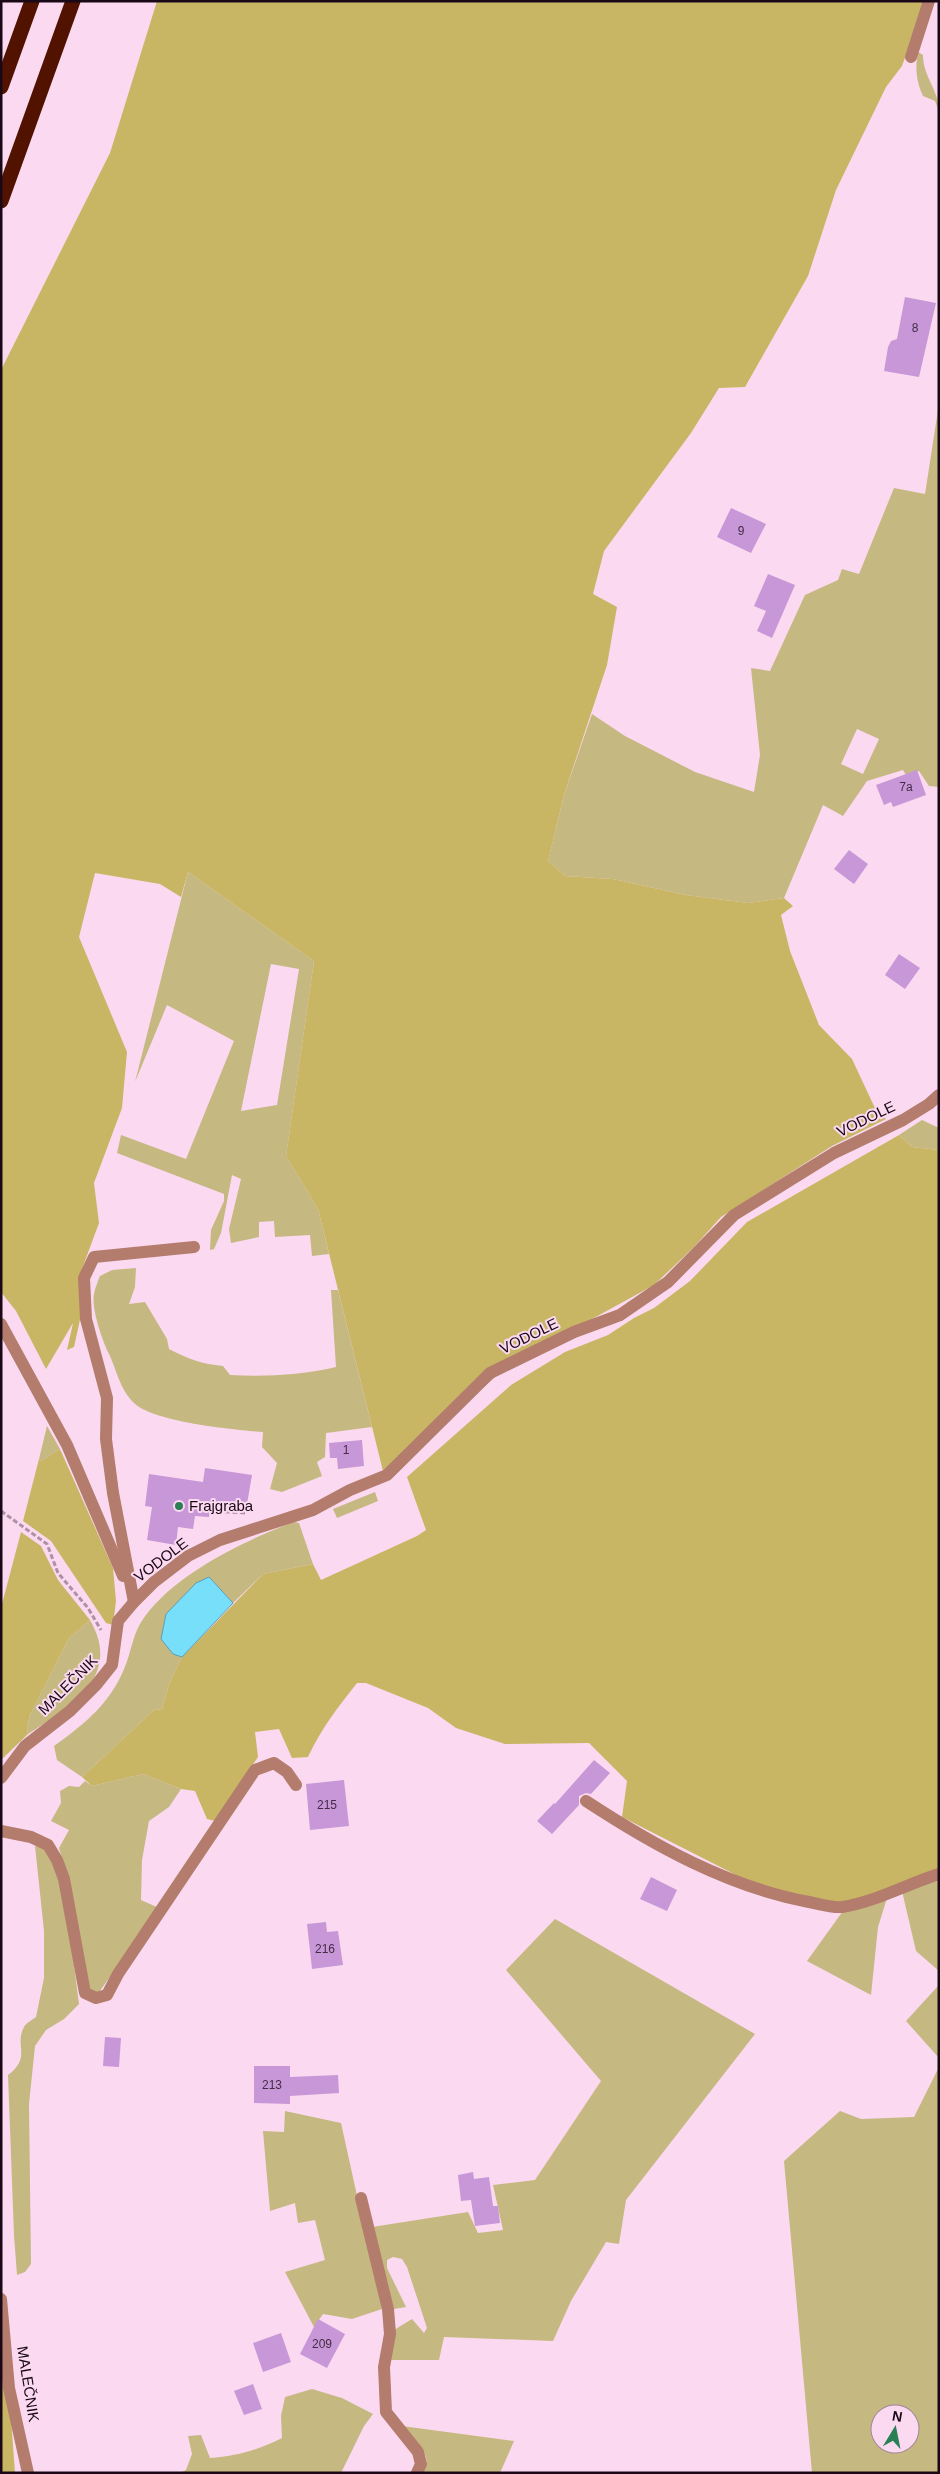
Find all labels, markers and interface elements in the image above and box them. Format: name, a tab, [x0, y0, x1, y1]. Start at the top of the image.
house number: 8	[912, 321, 919, 335]
house number: 9	[738, 524, 745, 538]
house number: 7a	[899, 780, 913, 794]
street label: VODOLE	[834, 1097, 898, 1140]
street label: VODOLE	[497, 1314, 561, 1357]
house number: 1	[343, 1443, 350, 1457]
place label: Frajgraba	[189, 1497, 254, 1514]
marker: Frajgraba	[173, 1500, 185, 1512]
street label: VODOLE	[131, 1534, 191, 1585]
street label: MALEČNIK	[35, 1652, 101, 1718]
house number: 215	[317, 1798, 337, 1812]
house number: 216	[315, 1942, 335, 1956]
house number: 213	[262, 2078, 282, 2092]
house number: 209	[312, 2337, 332, 2351]
street label: MALEČNIK	[14, 2345, 43, 2423]
north arrow	[870, 2404, 920, 2454]
text: N	[891, 2407, 904, 2425]

